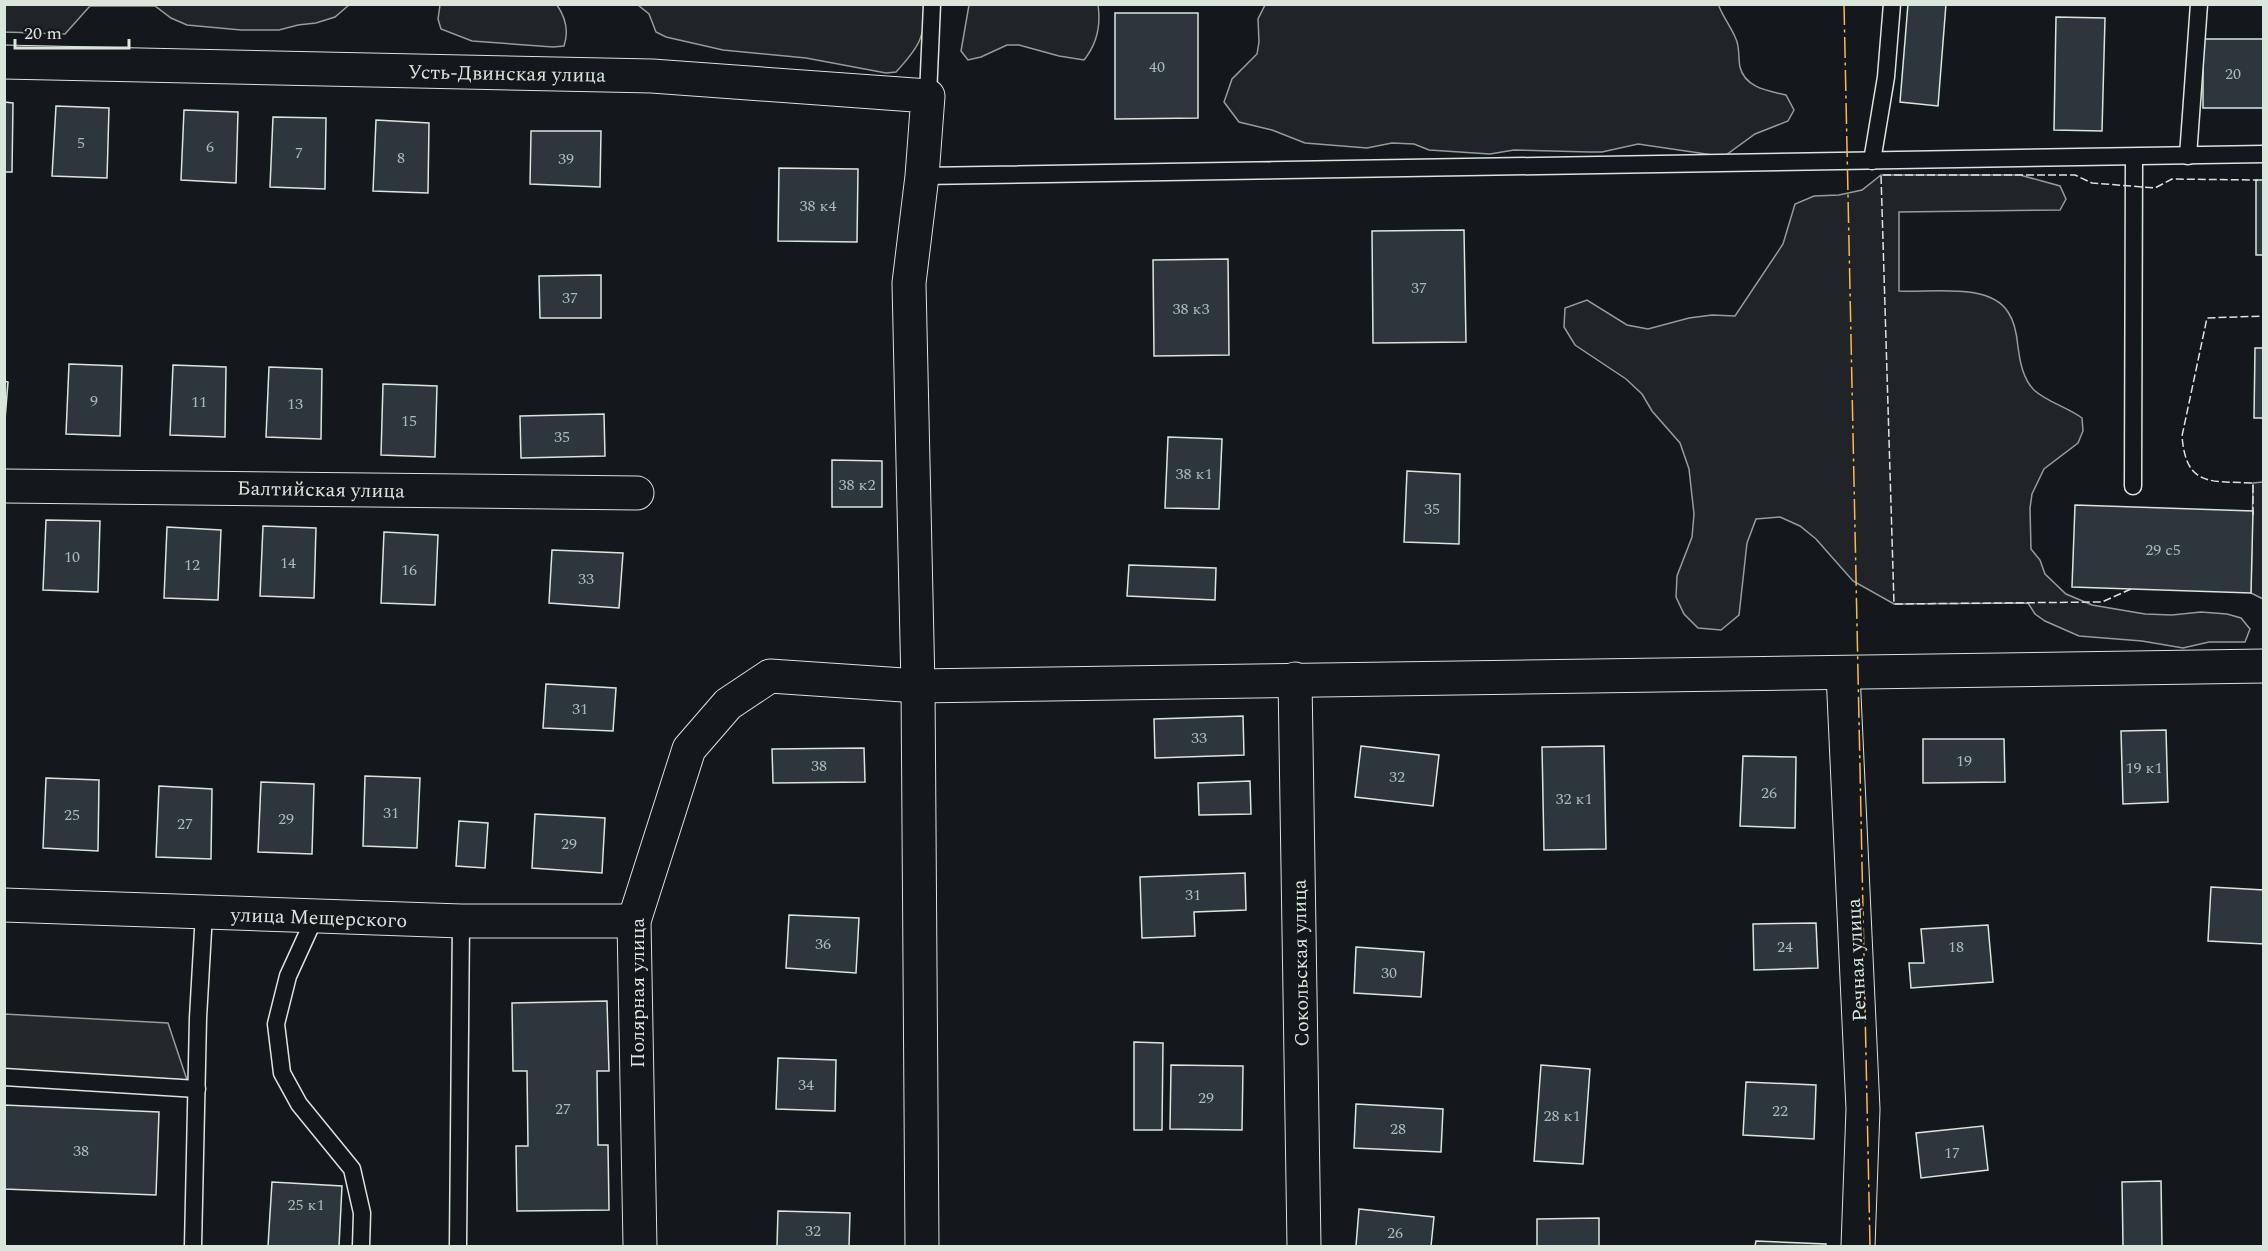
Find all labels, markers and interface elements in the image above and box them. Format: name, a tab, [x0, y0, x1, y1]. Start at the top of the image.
scale bar	[15, 12, 129, 50]
text: 20 m	[24, 20, 62, 47]
house number: 40	[1149, 55, 1165, 79]
street label: Усть-Двинская улица	[408, 57, 606, 91]
house number: 20	[2225, 62, 2241, 86]
house number: 5	[77, 131, 85, 155]
house number: 6	[206, 135, 214, 159]
house number: 7	[295, 141, 303, 165]
house number: 8	[397, 146, 405, 170]
house number: 39	[558, 147, 574, 171]
house number: 38 к4	[800, 194, 836, 218]
house number: 37	[1411, 276, 1427, 300]
house number: 37	[562, 286, 578, 310]
house number: 38 к3	[1173, 297, 1209, 321]
house number: 9	[90, 389, 98, 413]
house number: 11	[191, 390, 207, 414]
house number: 13	[287, 392, 303, 416]
house number: 15	[401, 409, 417, 433]
house number: 35	[554, 425, 570, 449]
house number: 38 к1	[1176, 462, 1212, 486]
house number: 38 к2	[839, 473, 875, 497]
street label: Балтийская улица	[237, 474, 405, 506]
house number: 35	[1424, 497, 1440, 521]
house number: 29 с5	[2145, 538, 2181, 562]
house number: 10	[64, 545, 80, 569]
house number: 14	[280, 551, 296, 575]
house number: 12	[184, 553, 200, 577]
house number: 16	[401, 558, 417, 582]
house number: 33	[578, 567, 594, 591]
house number: 31	[572, 697, 588, 721]
house number: 33	[1191, 726, 1207, 750]
house number: 19	[1956, 749, 1972, 773]
house number: 38	[811, 754, 827, 778]
house number: 19 к1	[2126, 756, 2162, 780]
house number: 32	[1389, 765, 1405, 789]
house number: 26	[1761, 781, 1777, 805]
house number: 32 к1	[1556, 787, 1592, 811]
house number: 31	[383, 801, 399, 825]
house number: 25	[64, 803, 80, 827]
house number: 29	[278, 807, 294, 831]
house number: 27	[177, 812, 193, 836]
house number: 29	[561, 832, 577, 856]
street label: Сокольская улица	[1285, 879, 1317, 1047]
house number: 31	[1185, 883, 1201, 907]
street label: Речная улица	[1839, 897, 1875, 1022]
street label: улица Мещерского	[229, 900, 408, 936]
street label: Полярная улица	[623, 918, 653, 1068]
house number: 36	[815, 932, 831, 956]
house number: 24	[1777, 935, 1793, 959]
house number: 18	[1948, 935, 1964, 959]
house number: 30	[1381, 961, 1397, 985]
house number: 34	[798, 1073, 814, 1097]
house number: 29	[1198, 1086, 1214, 1110]
house number: 27	[555, 1097, 571, 1121]
house number: 22	[1772, 1099, 1788, 1123]
house number: 28 к1	[1544, 1104, 1580, 1128]
house number: 28	[1390, 1117, 1406, 1141]
house number: 38	[73, 1139, 89, 1163]
house number: 17	[1944, 1141, 1960, 1165]
house number: 25 к1	[288, 1193, 324, 1217]
house number: 32	[805, 1219, 821, 1243]
house number: 26	[1387, 1221, 1403, 1245]

